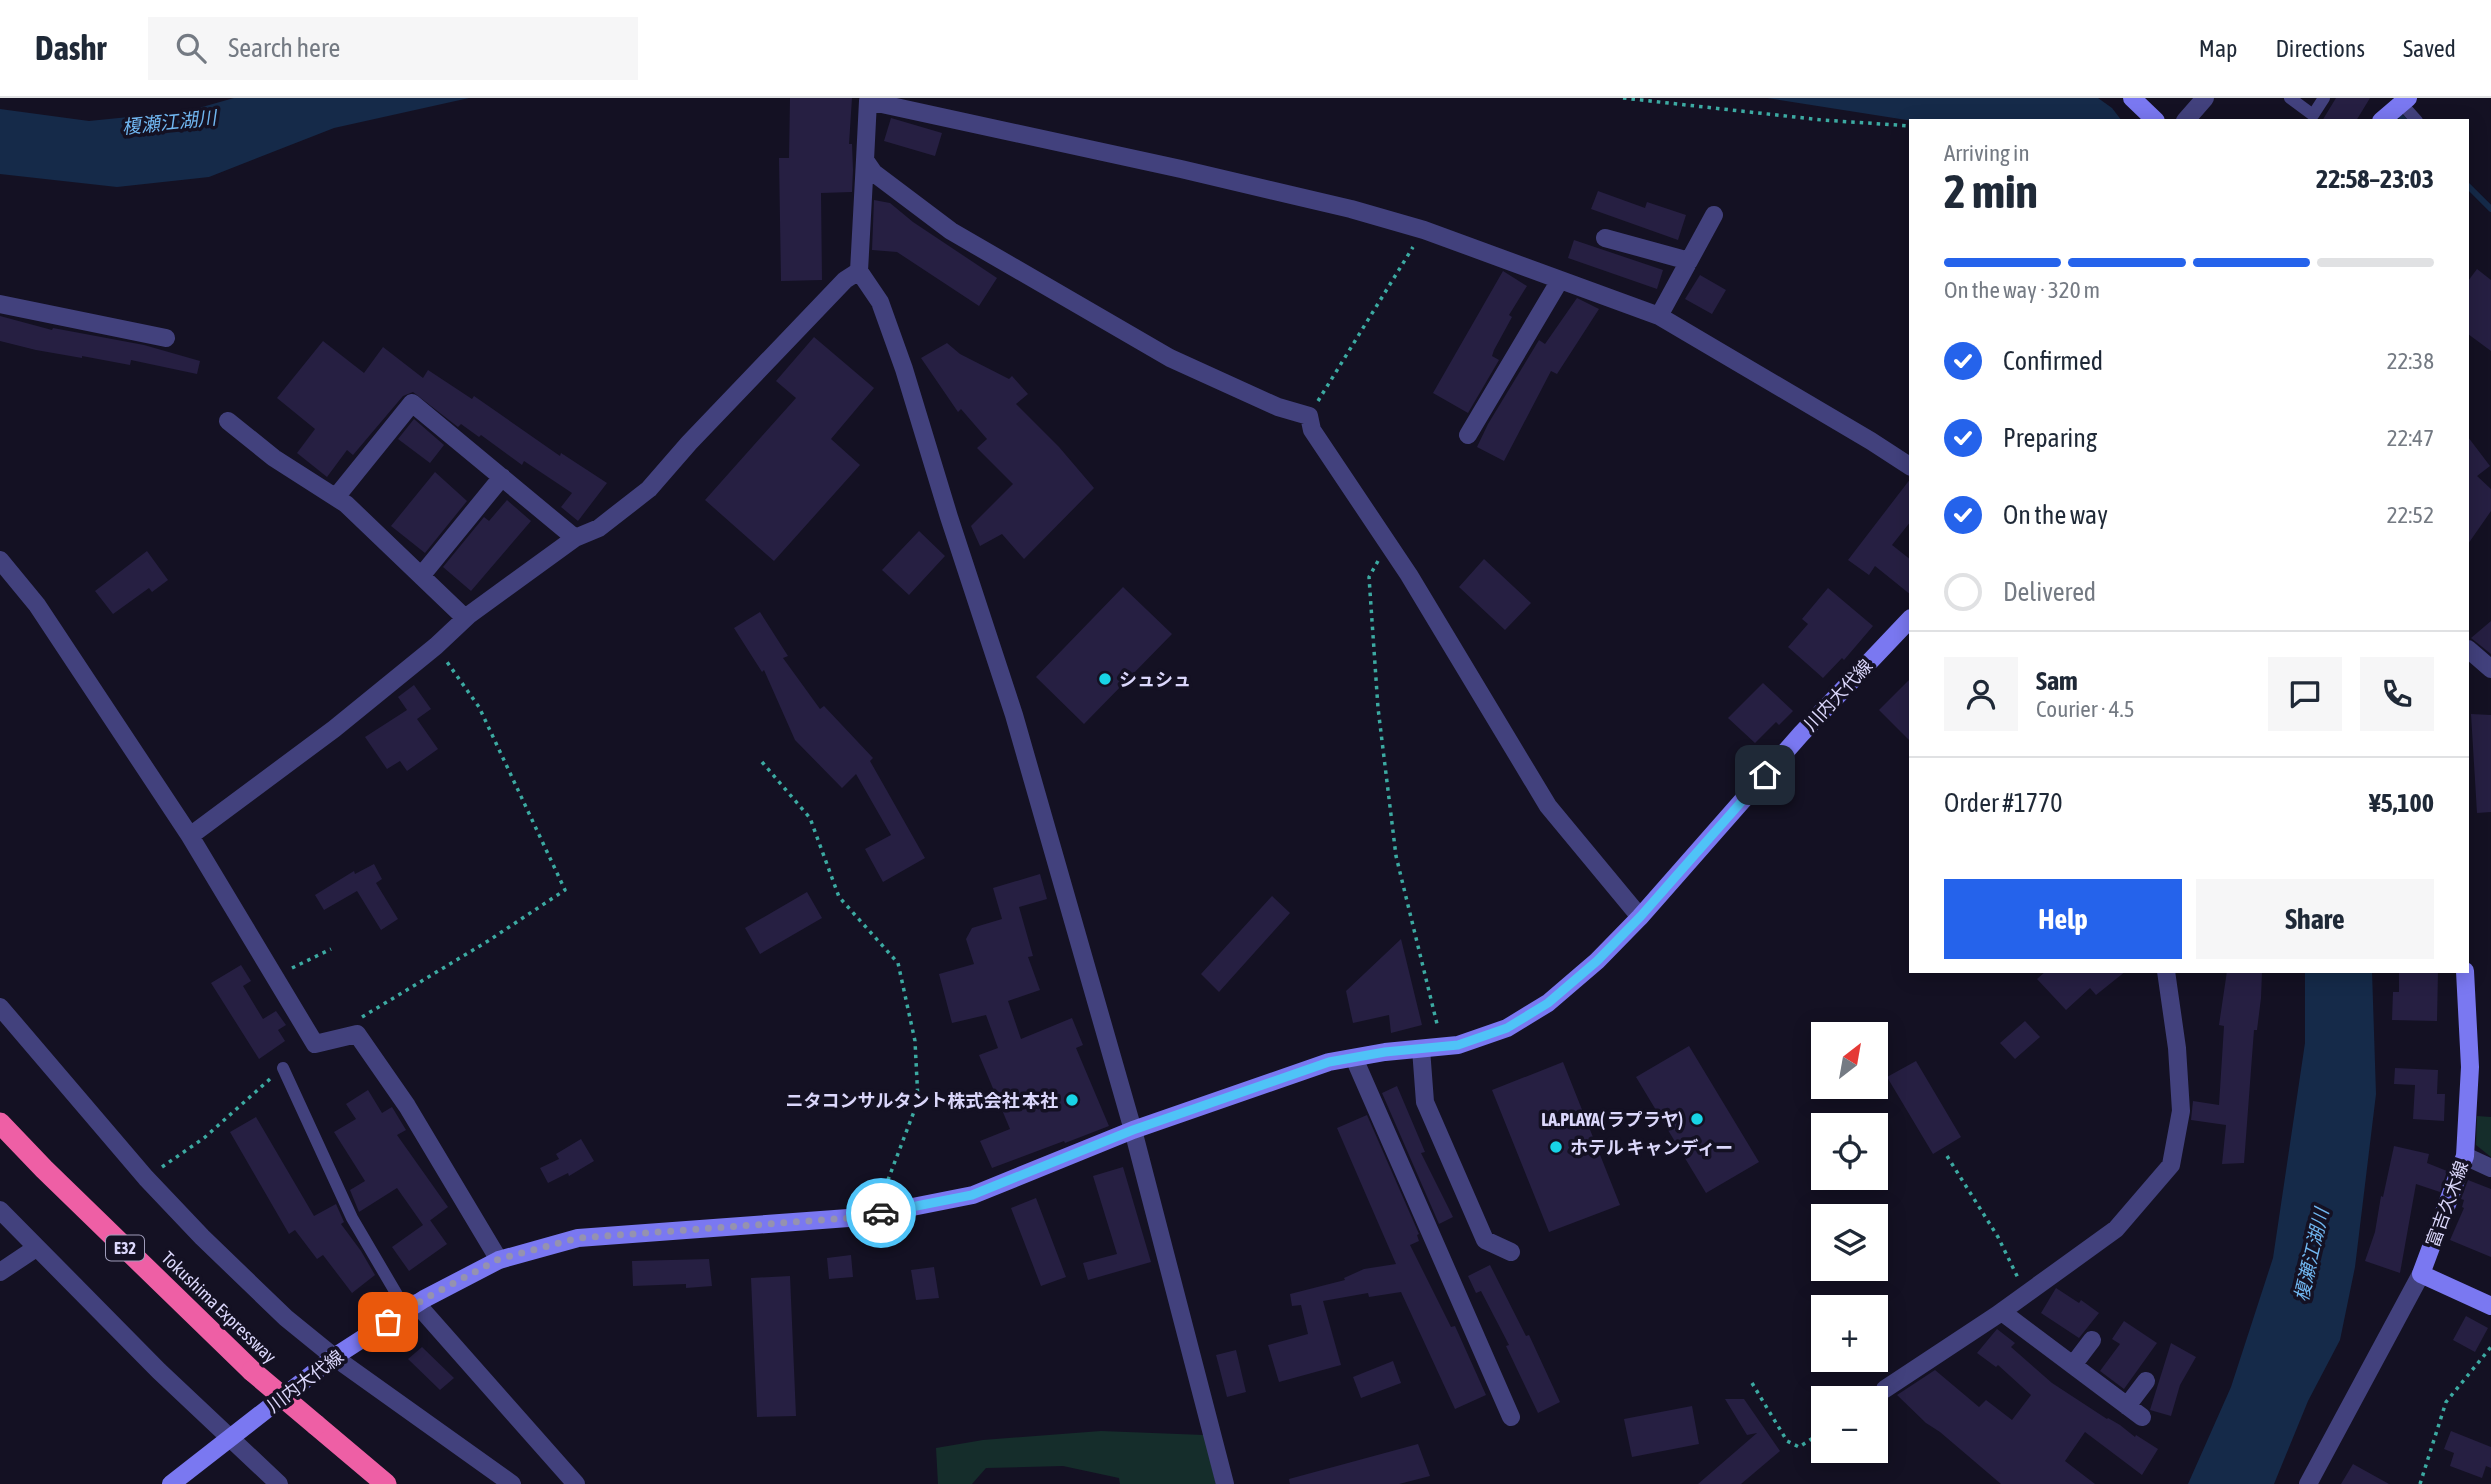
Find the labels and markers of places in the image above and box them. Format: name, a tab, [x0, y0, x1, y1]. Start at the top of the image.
place label: シュシュ	[1119, 669, 1191, 690]
marker: シュシュ	[1097, 671, 1113, 687]
pin	[1735, 745, 1795, 805]
place label: ニタコンサルタント株式会社 本社	[786, 1090, 1058, 1111]
marker: ニタコンサルタント株式会社 本社	[1064, 1092, 1080, 1108]
place label: LA.PLAYA( ラプラヤ)	[1541, 1109, 1683, 1130]
marker: LA.PLAYA( ラプラヤ)	[1689, 1111, 1705, 1127]
place label: ホテル キャンディー	[1570, 1137, 1733, 1158]
marker: ホテル キャンディー	[1548, 1139, 1564, 1155]
pin	[358, 1292, 418, 1352]

